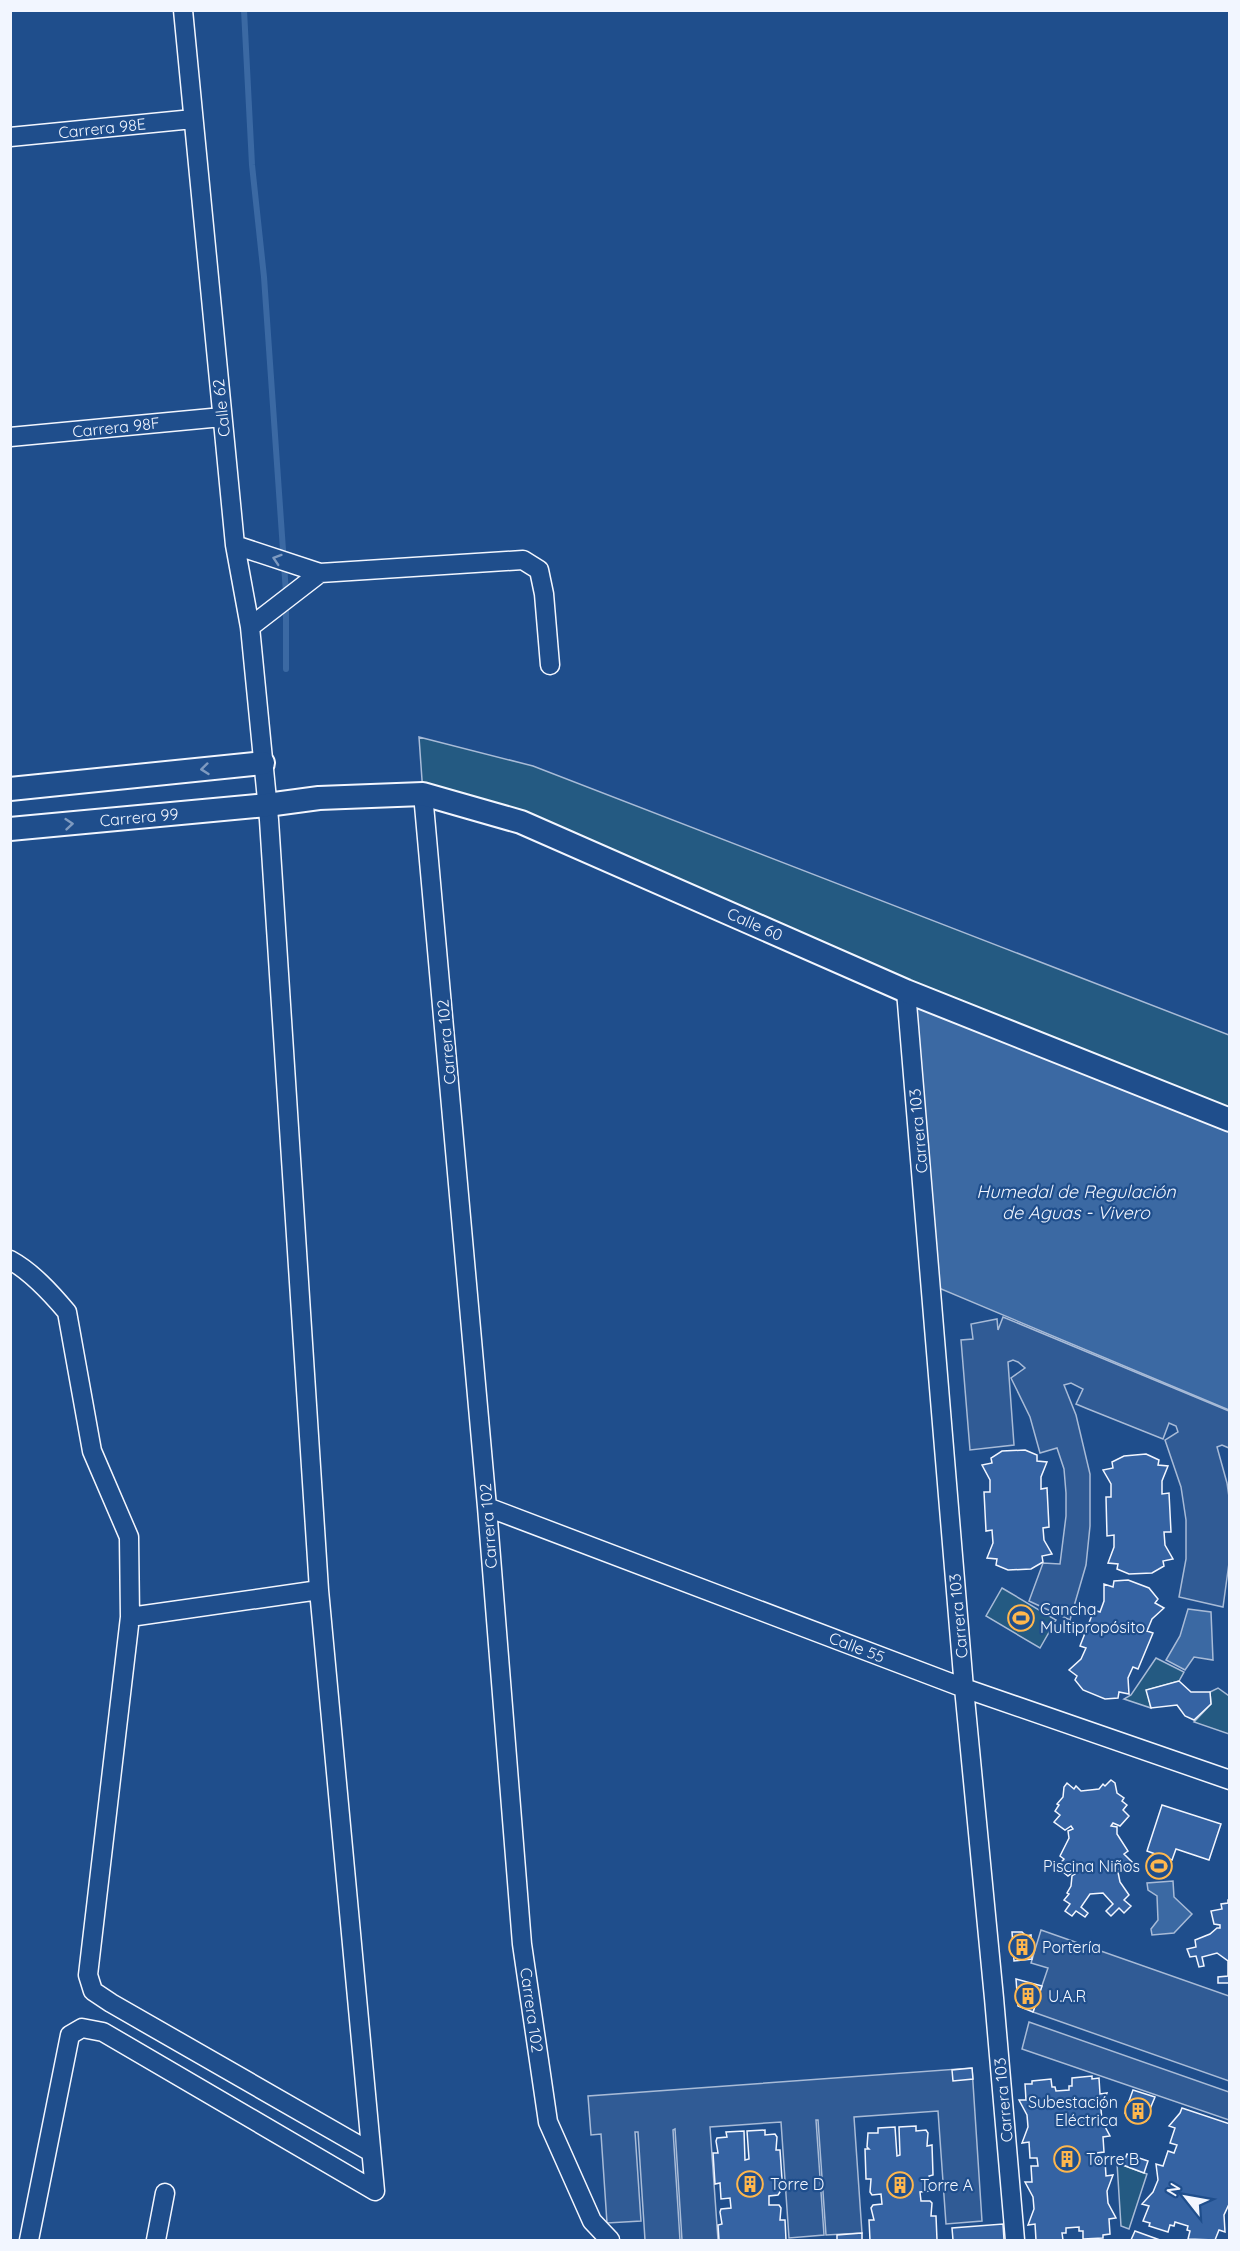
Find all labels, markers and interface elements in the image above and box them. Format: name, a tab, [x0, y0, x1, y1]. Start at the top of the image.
street label: Carrera 98E	[57, 113, 147, 143]
street label: Calle 62	[208, 378, 234, 438]
street label: Carrera 98F	[71, 412, 161, 442]
one-way arrow	[272, 554, 283, 567]
one-way arrow	[201, 762, 210, 775]
street label: Carrera 99	[99, 804, 179, 830]
one-way arrow	[64, 818, 73, 831]
street label: Calle 60	[724, 903, 786, 945]
street label: Carrera 102	[432, 998, 460, 1085]
street label: Carrera 103	[904, 1088, 932, 1174]
water label: Humedal de Regulación de Aguas - Vivero	[976, 1180, 1176, 1224]
street label: Carrera 102	[475, 1483, 501, 1569]
street label: Carrera 103	[944, 1573, 972, 1659]
place label: Cancha Multipropósito	[1040, 1599, 1145, 1637]
sports icon: Cancha Multipropósito	[1006, 1603, 1036, 1633]
street label: Calle 55	[826, 1627, 888, 1667]
sports icon: Piscina Niños	[1144, 1851, 1174, 1881]
place label: Piscina Niños	[1043, 1856, 1140, 1876]
building icon: Portería	[1007, 1932, 1037, 1962]
place label: Portería	[1042, 1937, 1101, 1957]
street label: Carrera 102	[516, 1966, 548, 2054]
building icon: U.A.R	[1013, 1981, 1043, 2011]
place label: U.A.R	[1048, 1986, 1086, 2006]
street label: Carrera 103	[989, 2057, 1017, 2143]
place label: Subestación Eléctrica	[1028, 2092, 1118, 2130]
building icon: Subestación Eléctrica	[1123, 2096, 1153, 2126]
building icon: Torre B	[1052, 2144, 1082, 2174]
place label: Torre B	[1086, 2149, 1139, 2169]
north arrow	[1156, 2167, 1216, 2227]
building icon: Torre D	[735, 2169, 765, 2199]
building icon: Torre A	[885, 2170, 915, 2200]
place label: Torre D	[770, 2174, 824, 2194]
place label: Torre A	[920, 2175, 973, 2195]
text: N	[1162, 2179, 1185, 2199]

